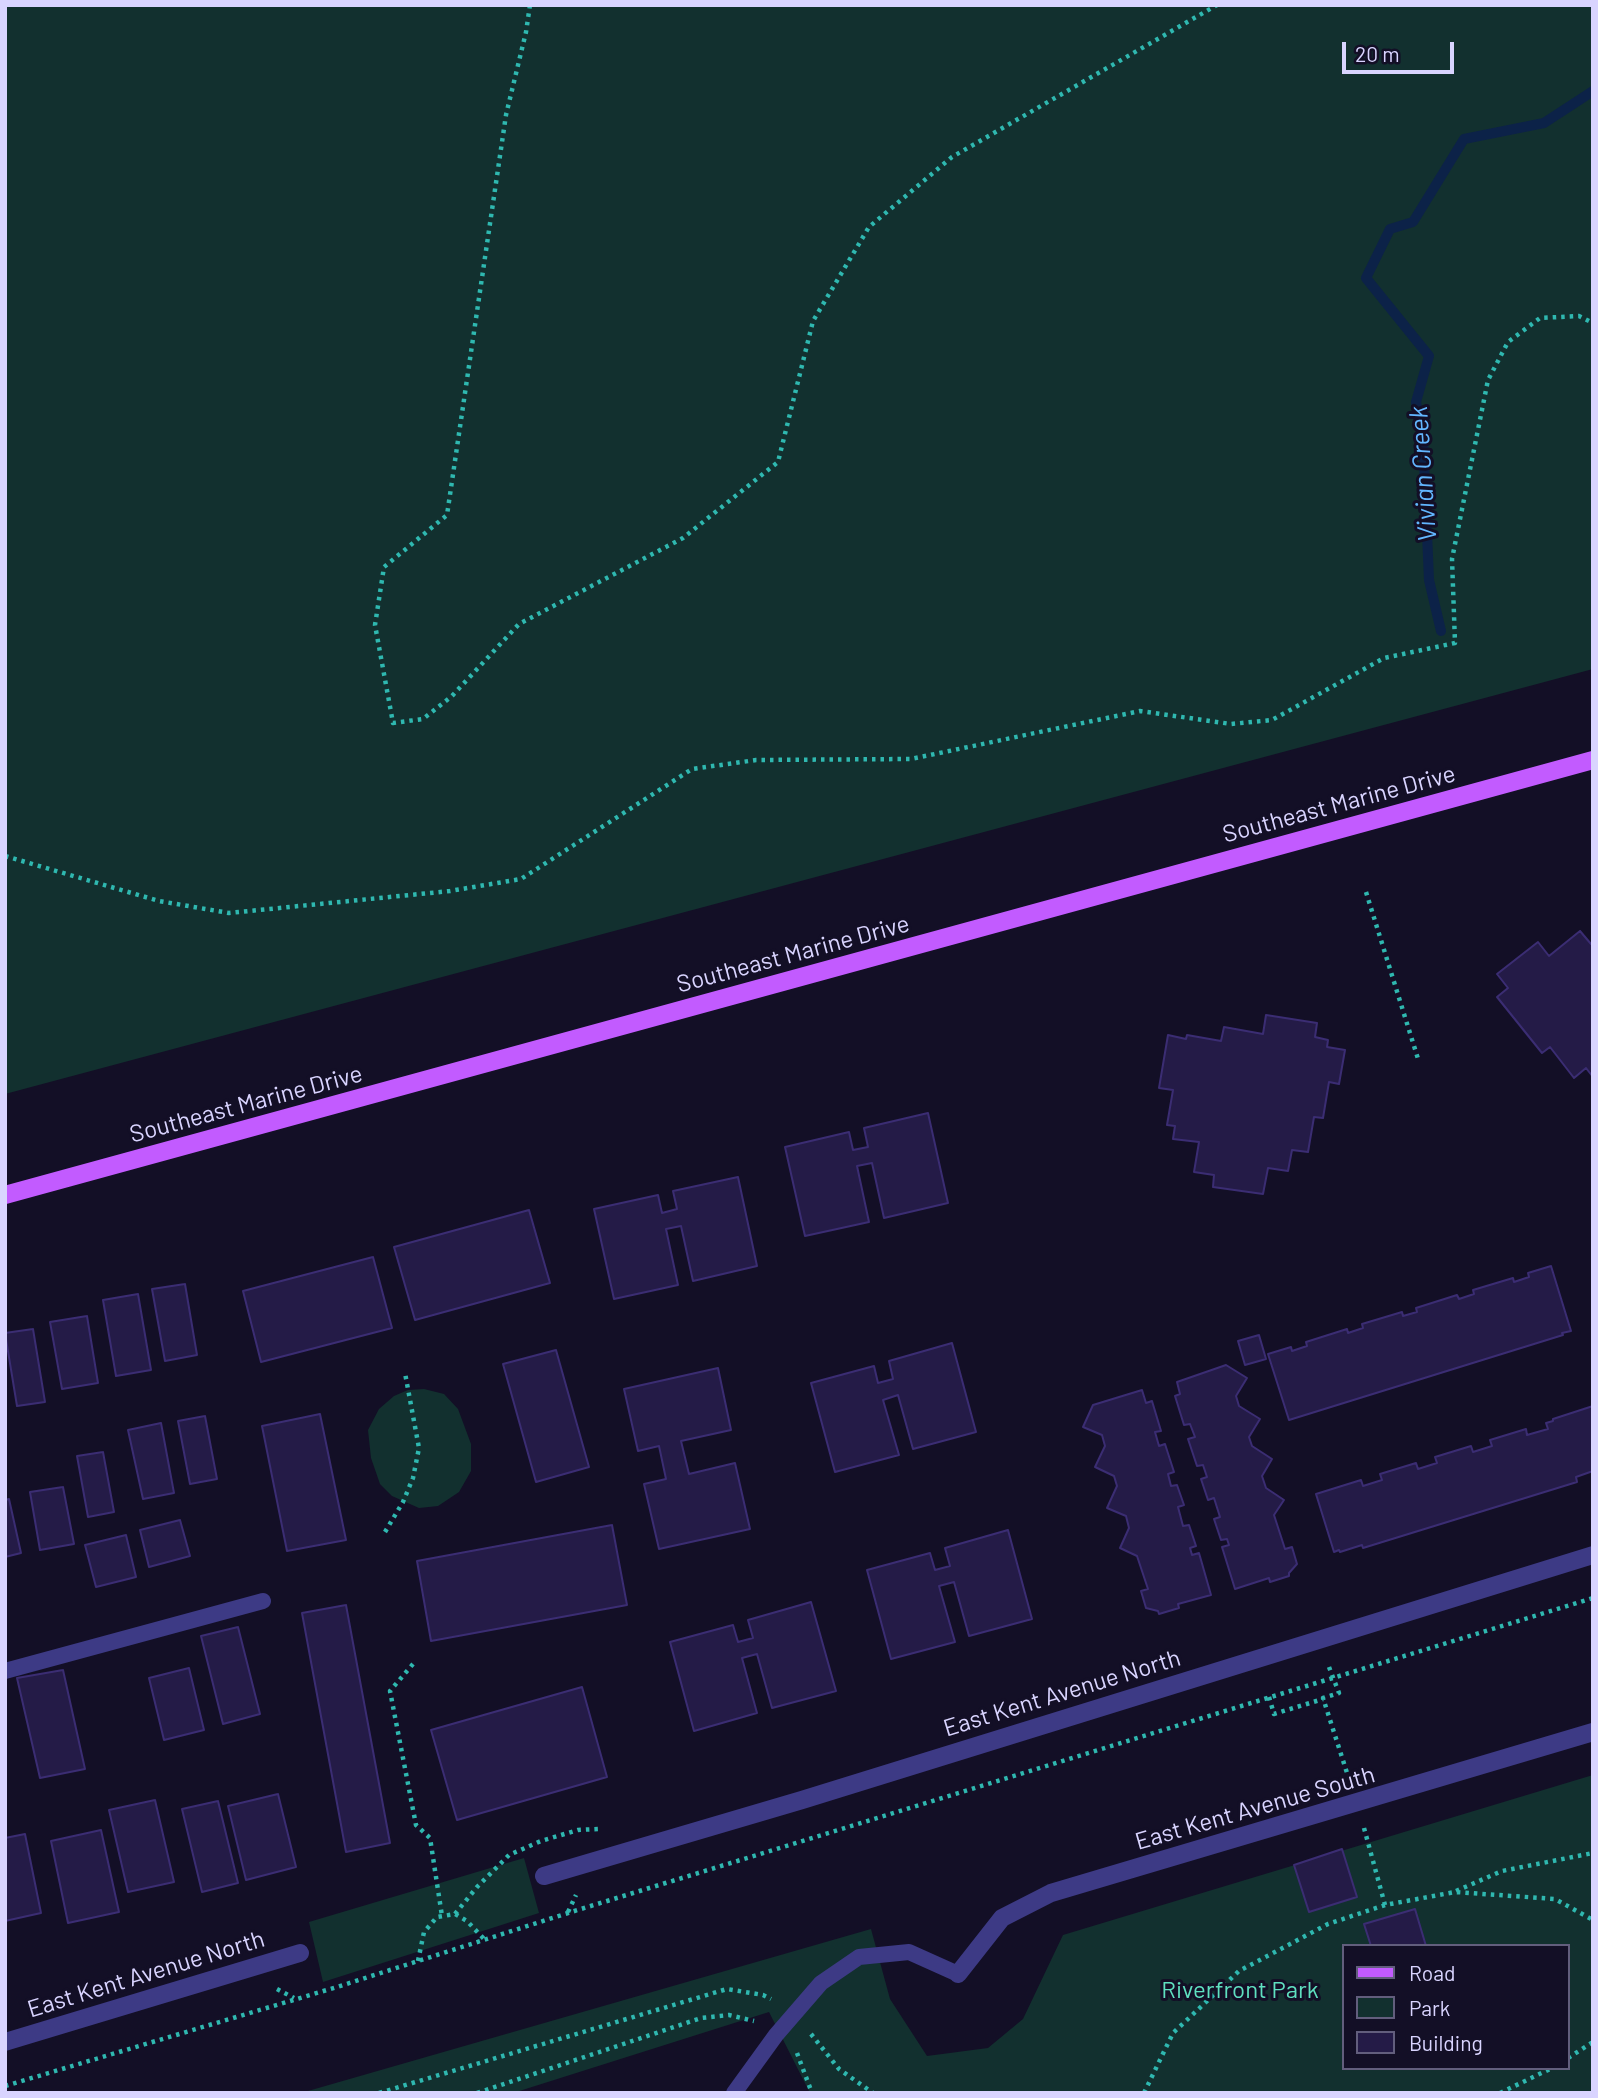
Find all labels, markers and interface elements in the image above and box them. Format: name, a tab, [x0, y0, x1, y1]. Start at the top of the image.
scale bar	[1346, 28, 1458, 72]
text: 20 m	[1355, 41, 1400, 66]
water label: Vivian Creek	[1403, 405, 1443, 543]
street label: Southeast Marine Drive	[1220, 759, 1458, 849]
street label: Southeast Marine Drive	[674, 909, 912, 999]
street label: Southeast Marine Drive	[127, 1059, 365, 1149]
street label: East Kent Avenue North	[940, 1643, 1184, 1743]
street label: East Kent Avenue South	[1132, 1760, 1378, 1856]
street label: East Kent Avenue North	[24, 1924, 268, 2024]
legend	[1342, 1944, 1570, 2070]
text: Road	[1409, 1960, 1455, 1985]
park label: Riverfront Park	[1161, 1976, 1319, 2004]
text: Park	[1409, 1995, 1450, 2020]
text: Building	[1409, 2030, 1483, 2055]

